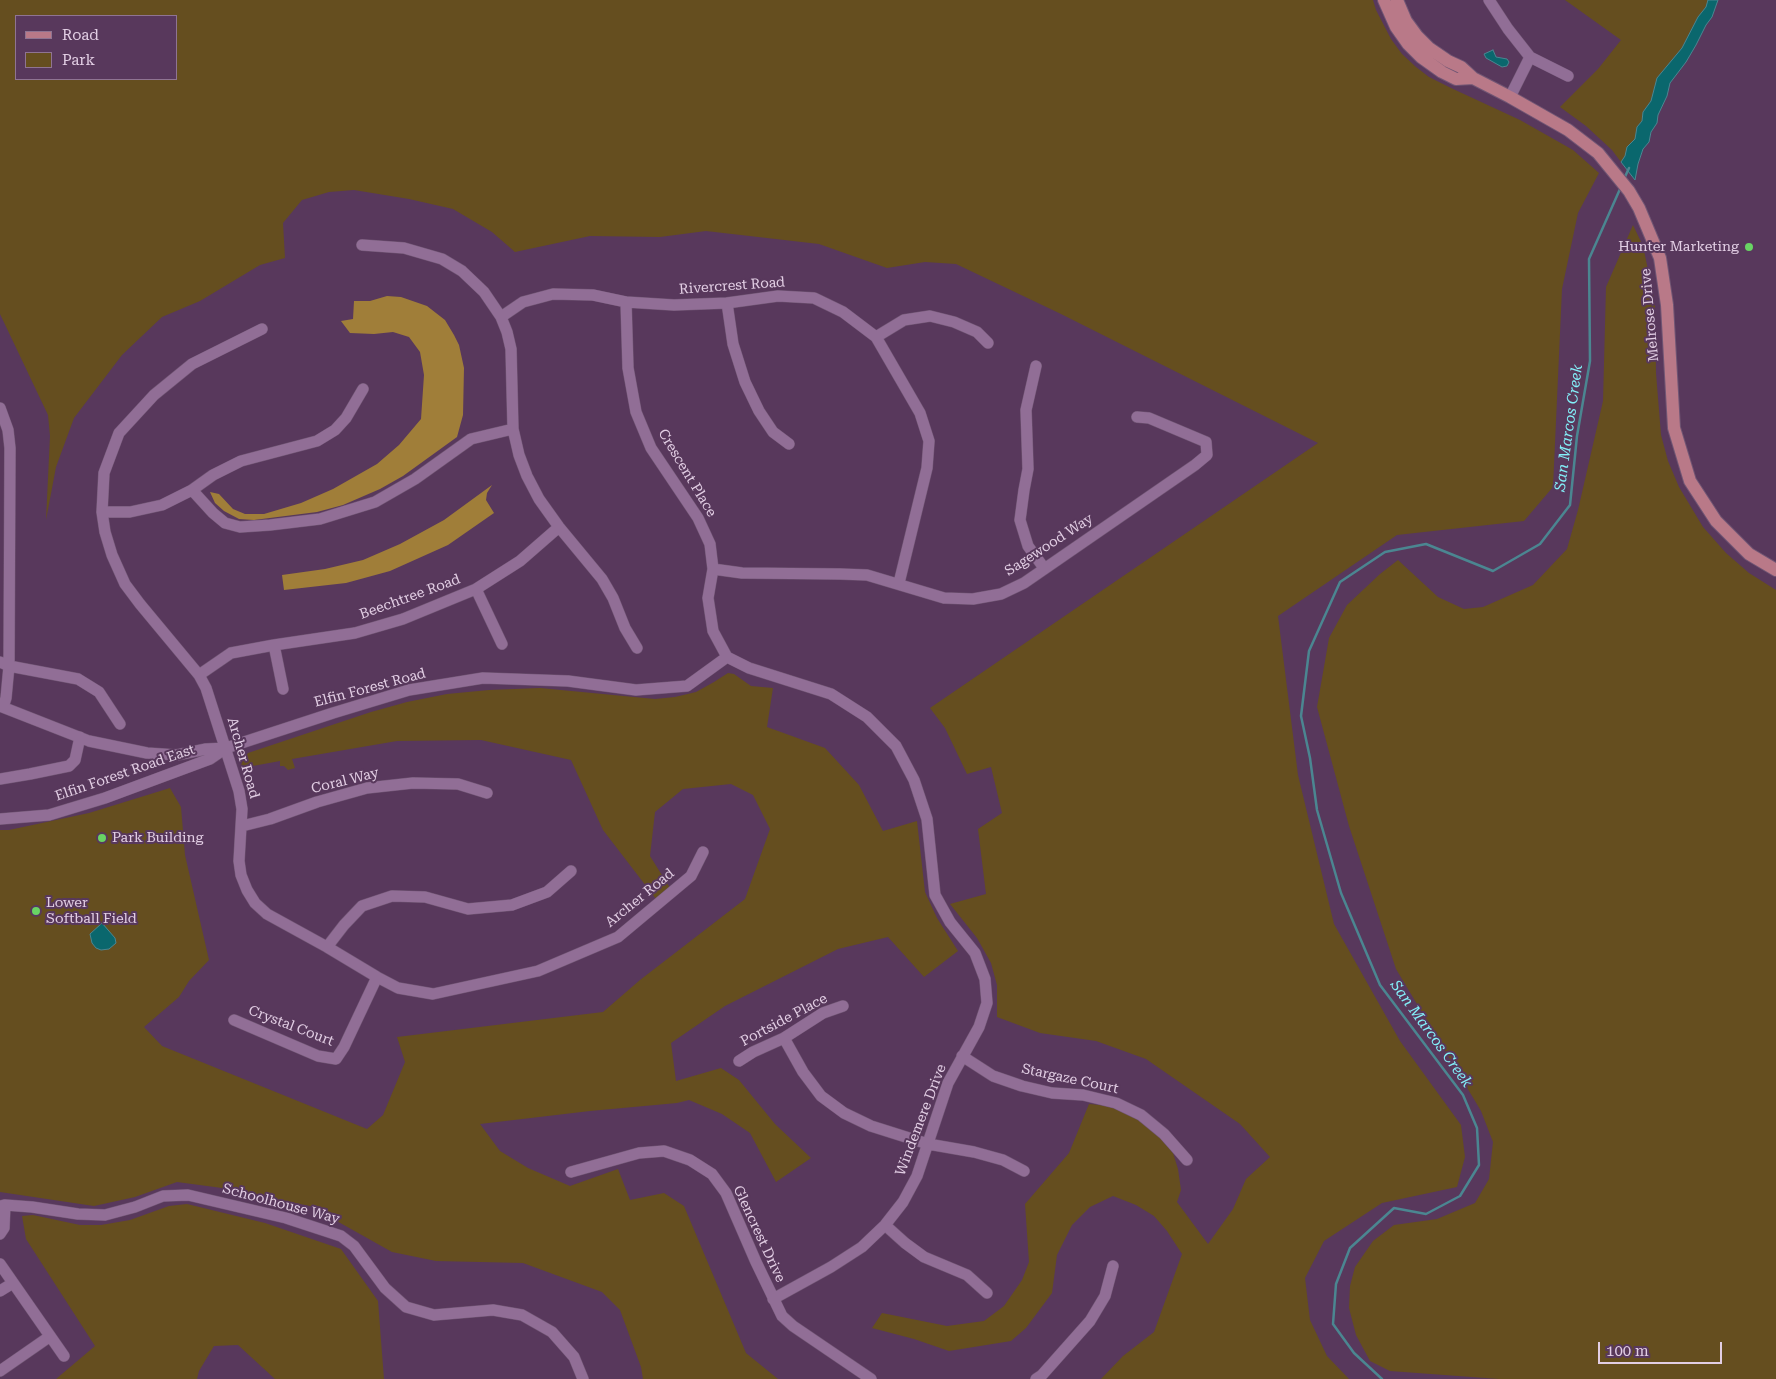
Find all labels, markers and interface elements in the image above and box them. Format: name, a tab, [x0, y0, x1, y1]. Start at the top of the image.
legend	[15, 15, 178, 80]
text: Road	[62, 26, 99, 44]
text: Park	[62, 51, 95, 69]
place label: Hunter Marketing	[1618, 239, 1739, 255]
marker: Hunter Marketing	[1743, 241, 1755, 253]
street label: Melrose Drive	[1638, 268, 1662, 362]
street label: Rivercrest Road	[678, 274, 786, 298]
water label: San Marcos Creek	[1551, 363, 1587, 493]
street label: Crescent Place	[654, 426, 720, 520]
street label: Sagewood Way	[1002, 510, 1096, 580]
street label: Beechtree Road	[357, 571, 463, 623]
street label: Elfin Forest Road	[312, 665, 428, 711]
street label: Archer Road	[223, 715, 263, 801]
street label: Elfin Forest Road East	[53, 741, 197, 805]
street label: Coral Way	[310, 765, 380, 797]
place label: Park Building	[112, 830, 204, 846]
marker: Park Building	[96, 832, 108, 844]
street label: Archer Road	[602, 865, 678, 931]
place label: Lower Softball Field	[46, 895, 137, 928]
marker: Lower Softball Field	[30, 905, 42, 917]
water label: San Marcos Creek	[1386, 977, 1476, 1091]
street label: Portside Place	[738, 990, 830, 1050]
street label: Crystal Court	[246, 1002, 336, 1050]
street label: Stargaze Court	[1020, 1061, 1120, 1097]
street label: Windemere Drive	[892, 1062, 950, 1178]
street label: Schoolhouse Way	[221, 1180, 341, 1228]
street label: Glencrest Drive	[729, 1183, 789, 1285]
scale bar	[1601, 1332, 1725, 1364]
text: 100 m	[1606, 1342, 1649, 1360]

